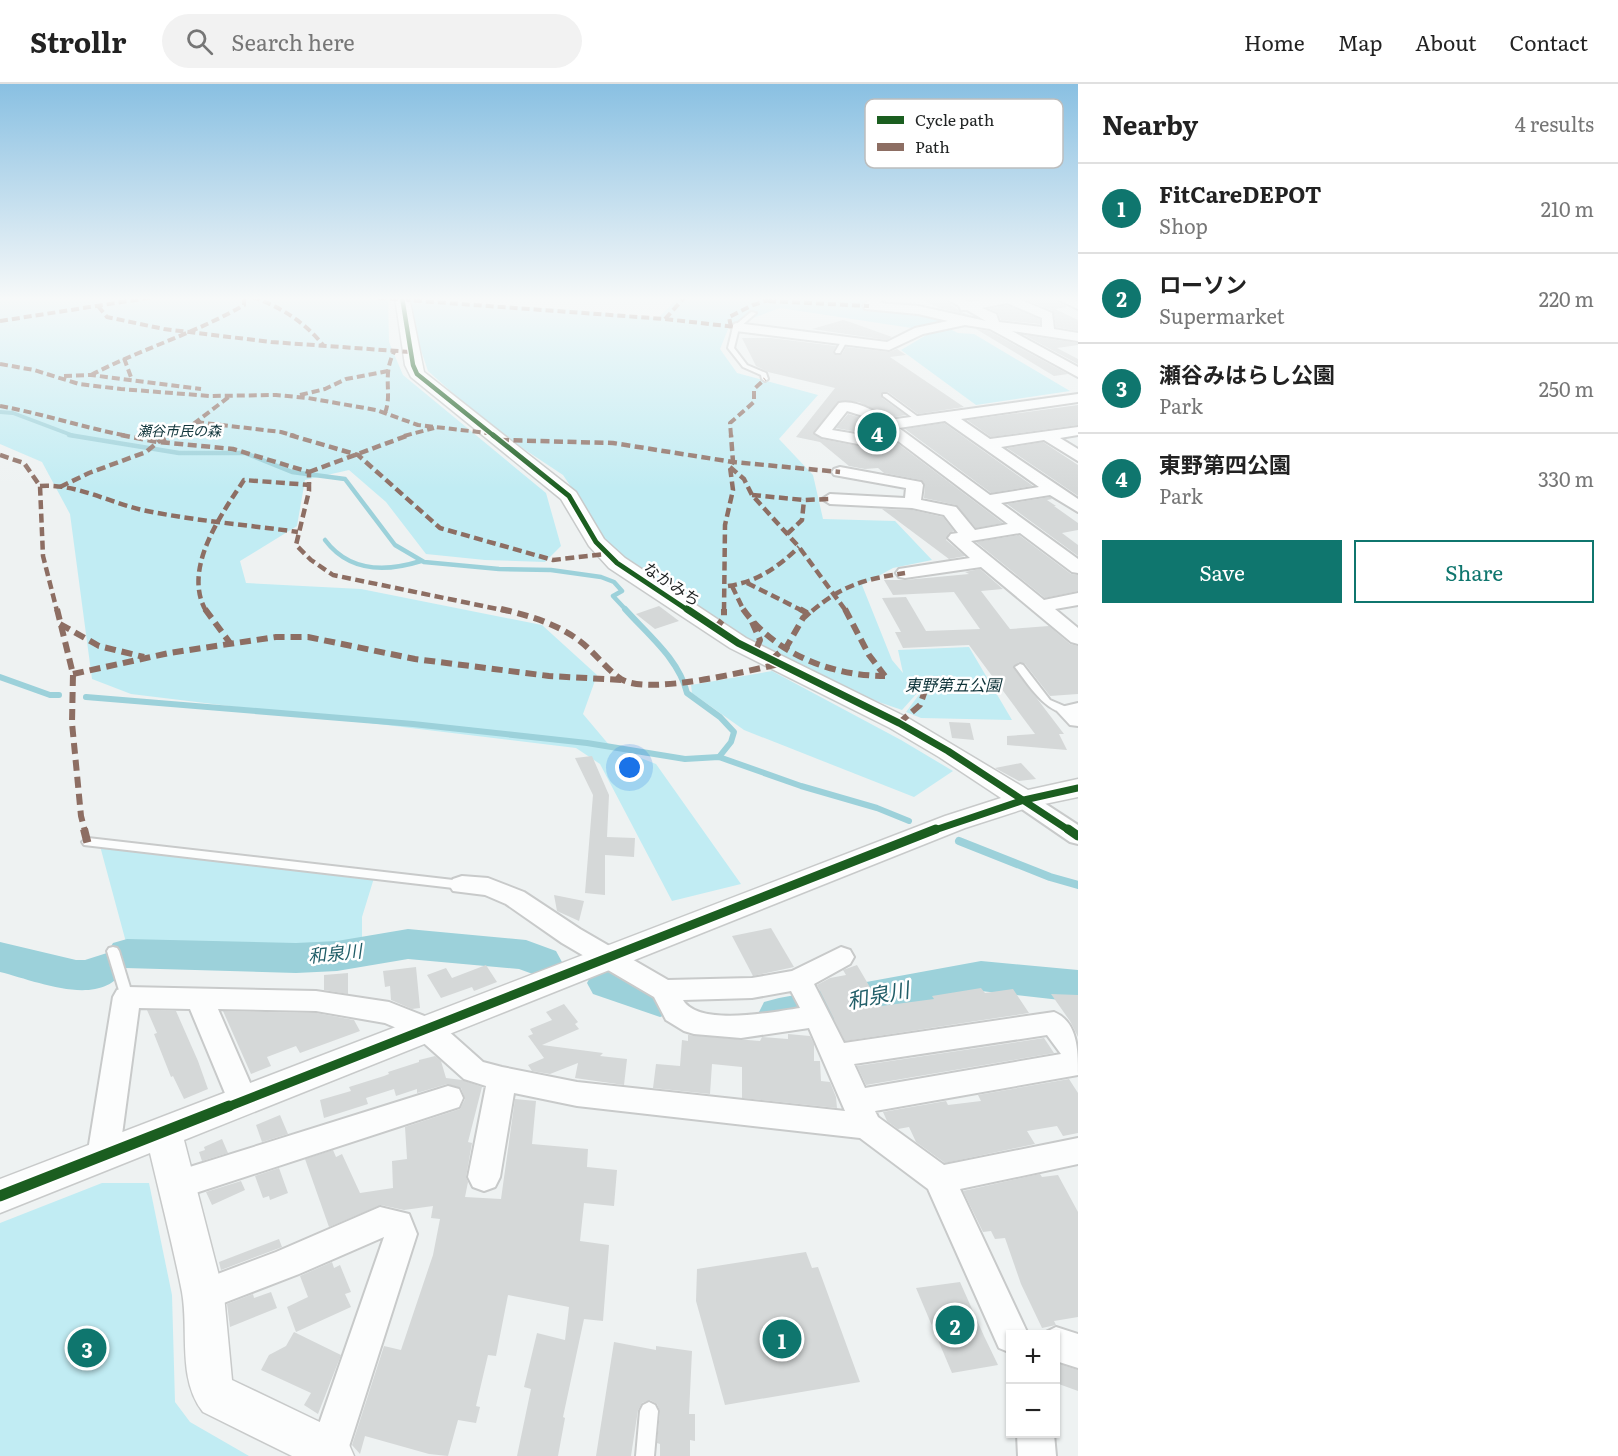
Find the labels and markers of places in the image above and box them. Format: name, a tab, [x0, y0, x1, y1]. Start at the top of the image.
pin: 4	[858, 410, 896, 454]
pin: 2	[936, 1302, 974, 1348]
pin: 1	[762, 1316, 802, 1362]
pin: 3	[68, 1326, 106, 1370]

